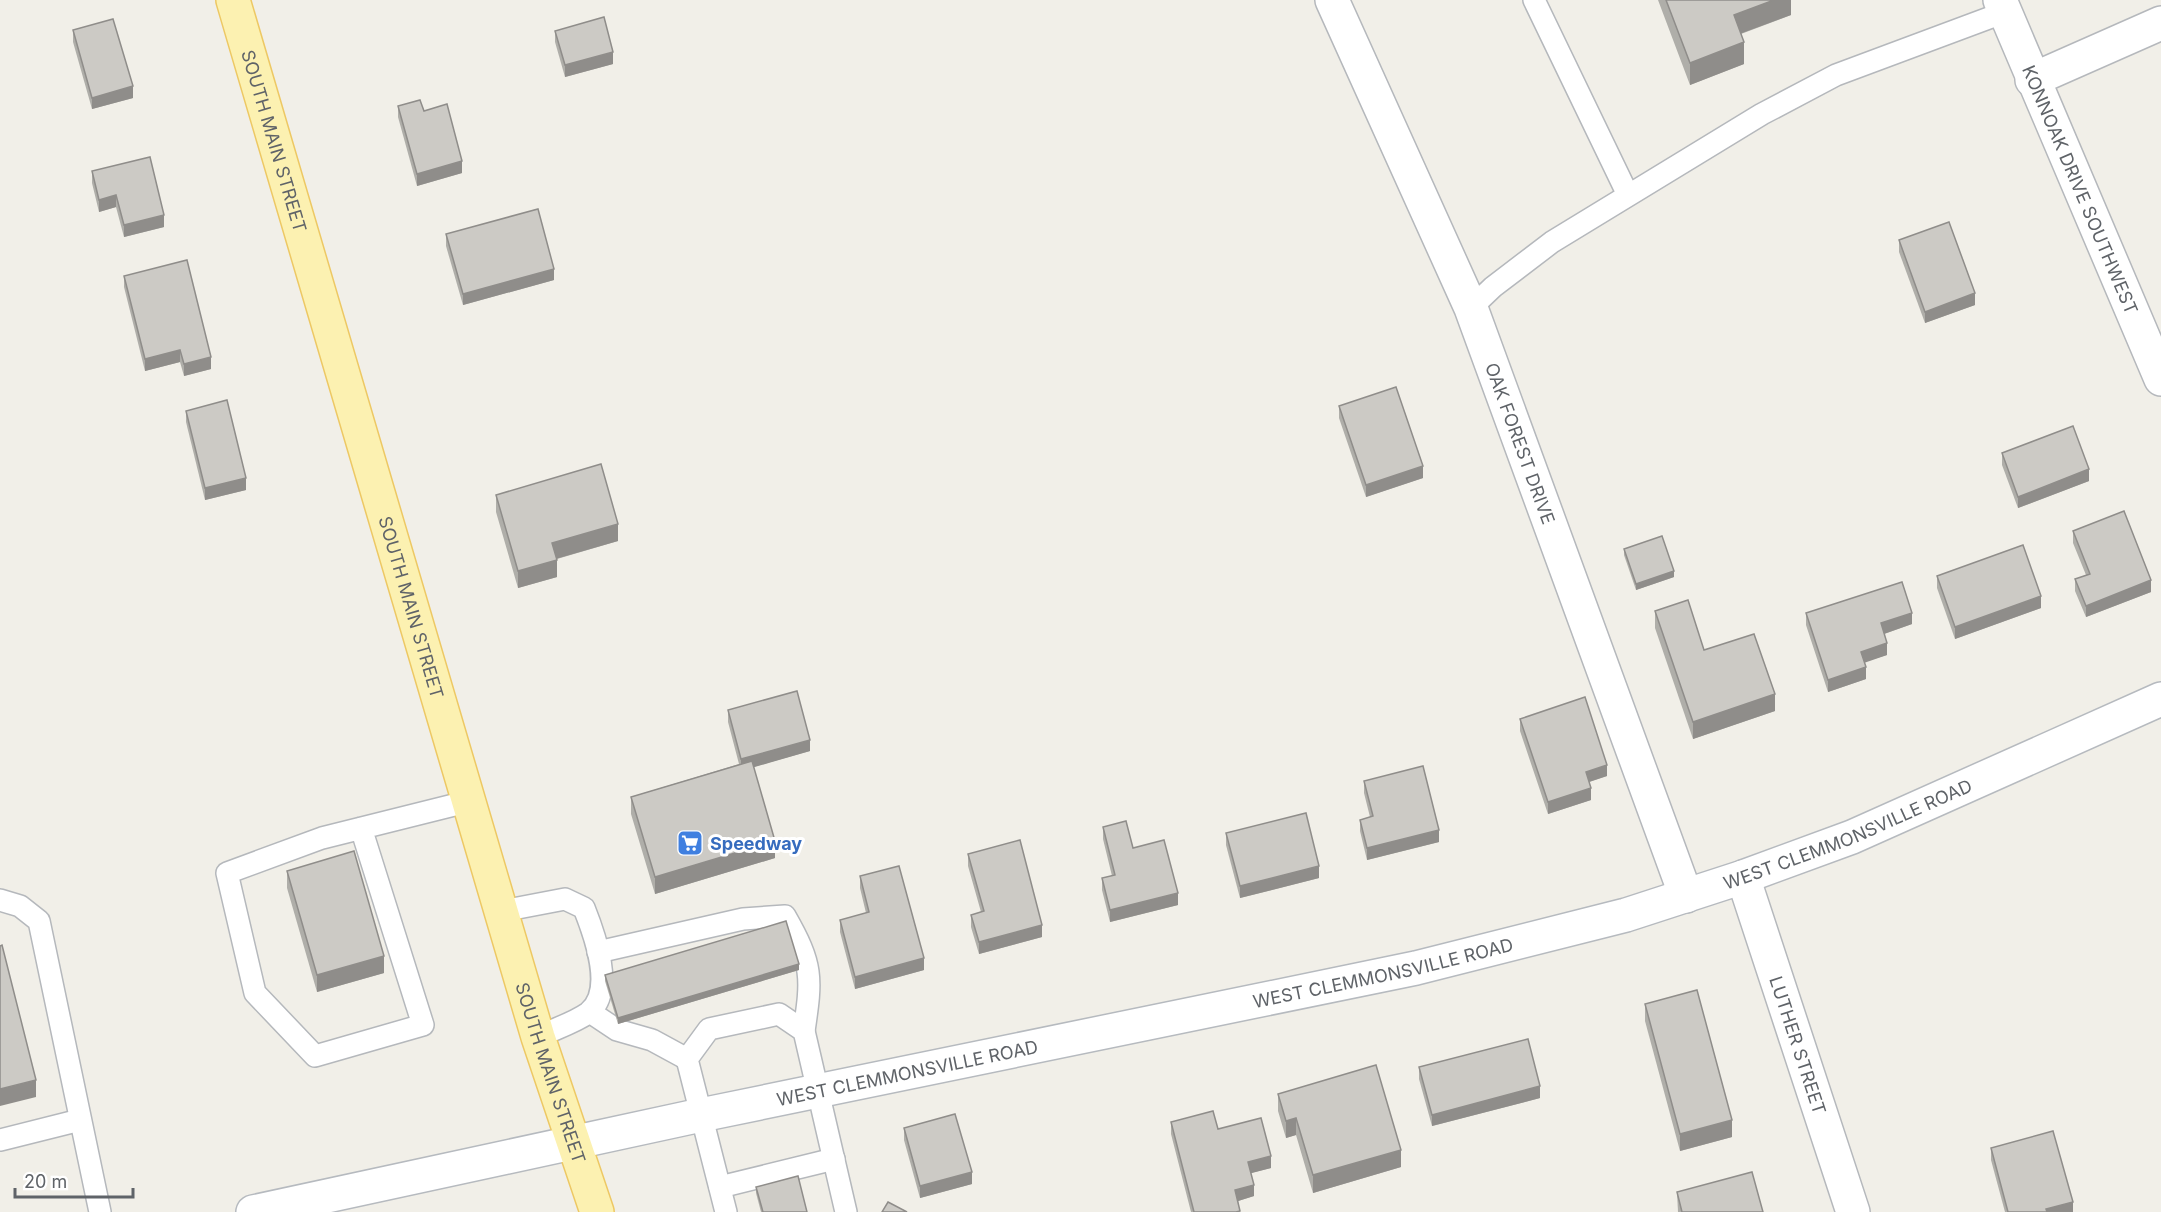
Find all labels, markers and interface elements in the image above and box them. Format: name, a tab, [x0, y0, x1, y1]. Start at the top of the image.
street label: SOUTH MAIN STREET	[238, 47, 311, 235]
street label: KONNOAK DRIVE SOUTHWEST	[2018, 62, 2143, 317]
street label: OAK FOREST DRIVE	[1481, 360, 1560, 527]
street label: SOUTH MAIN STREET	[375, 514, 448, 701]
street label: WEST CLEMMONSVILLE ROAD	[1721, 774, 1975, 893]
supermarket icon: Speedway	[675, 828, 705, 858]
place label: Speedway	[710, 833, 802, 854]
street label: WEST CLEMMONSVILLE ROAD	[1251, 933, 1515, 1012]
street label: LUTHER STREET	[1766, 973, 1831, 1117]
street label: SOUTH MAIN STREET	[512, 980, 590, 1166]
street label: WEST CLEMMONSVILLE ROAD	[775, 1036, 1040, 1110]
scale bar	[15, 1161, 134, 1199]
text: 20 m	[24, 1171, 67, 1192]

